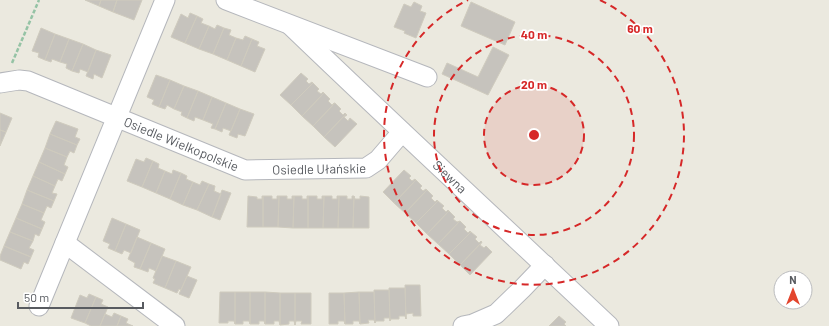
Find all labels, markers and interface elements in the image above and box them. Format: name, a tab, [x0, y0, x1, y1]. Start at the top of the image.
text: 60 m	[627, 21, 653, 35]
text: 40 m	[521, 27, 547, 41]
text: 20 m	[521, 77, 547, 91]
street label: Osiedle Wielkopolskie	[122, 113, 241, 175]
centre of rings	[527, 128, 541, 142]
street label: Siewna	[430, 157, 470, 196]
street label: Osiedle Ułańskie	[272, 160, 366, 178]
north arrow	[773, 270, 813, 310]
text: N	[789, 273, 797, 286]
scale bar	[18, 284, 143, 310]
text: 50 m	[24, 290, 49, 304]

